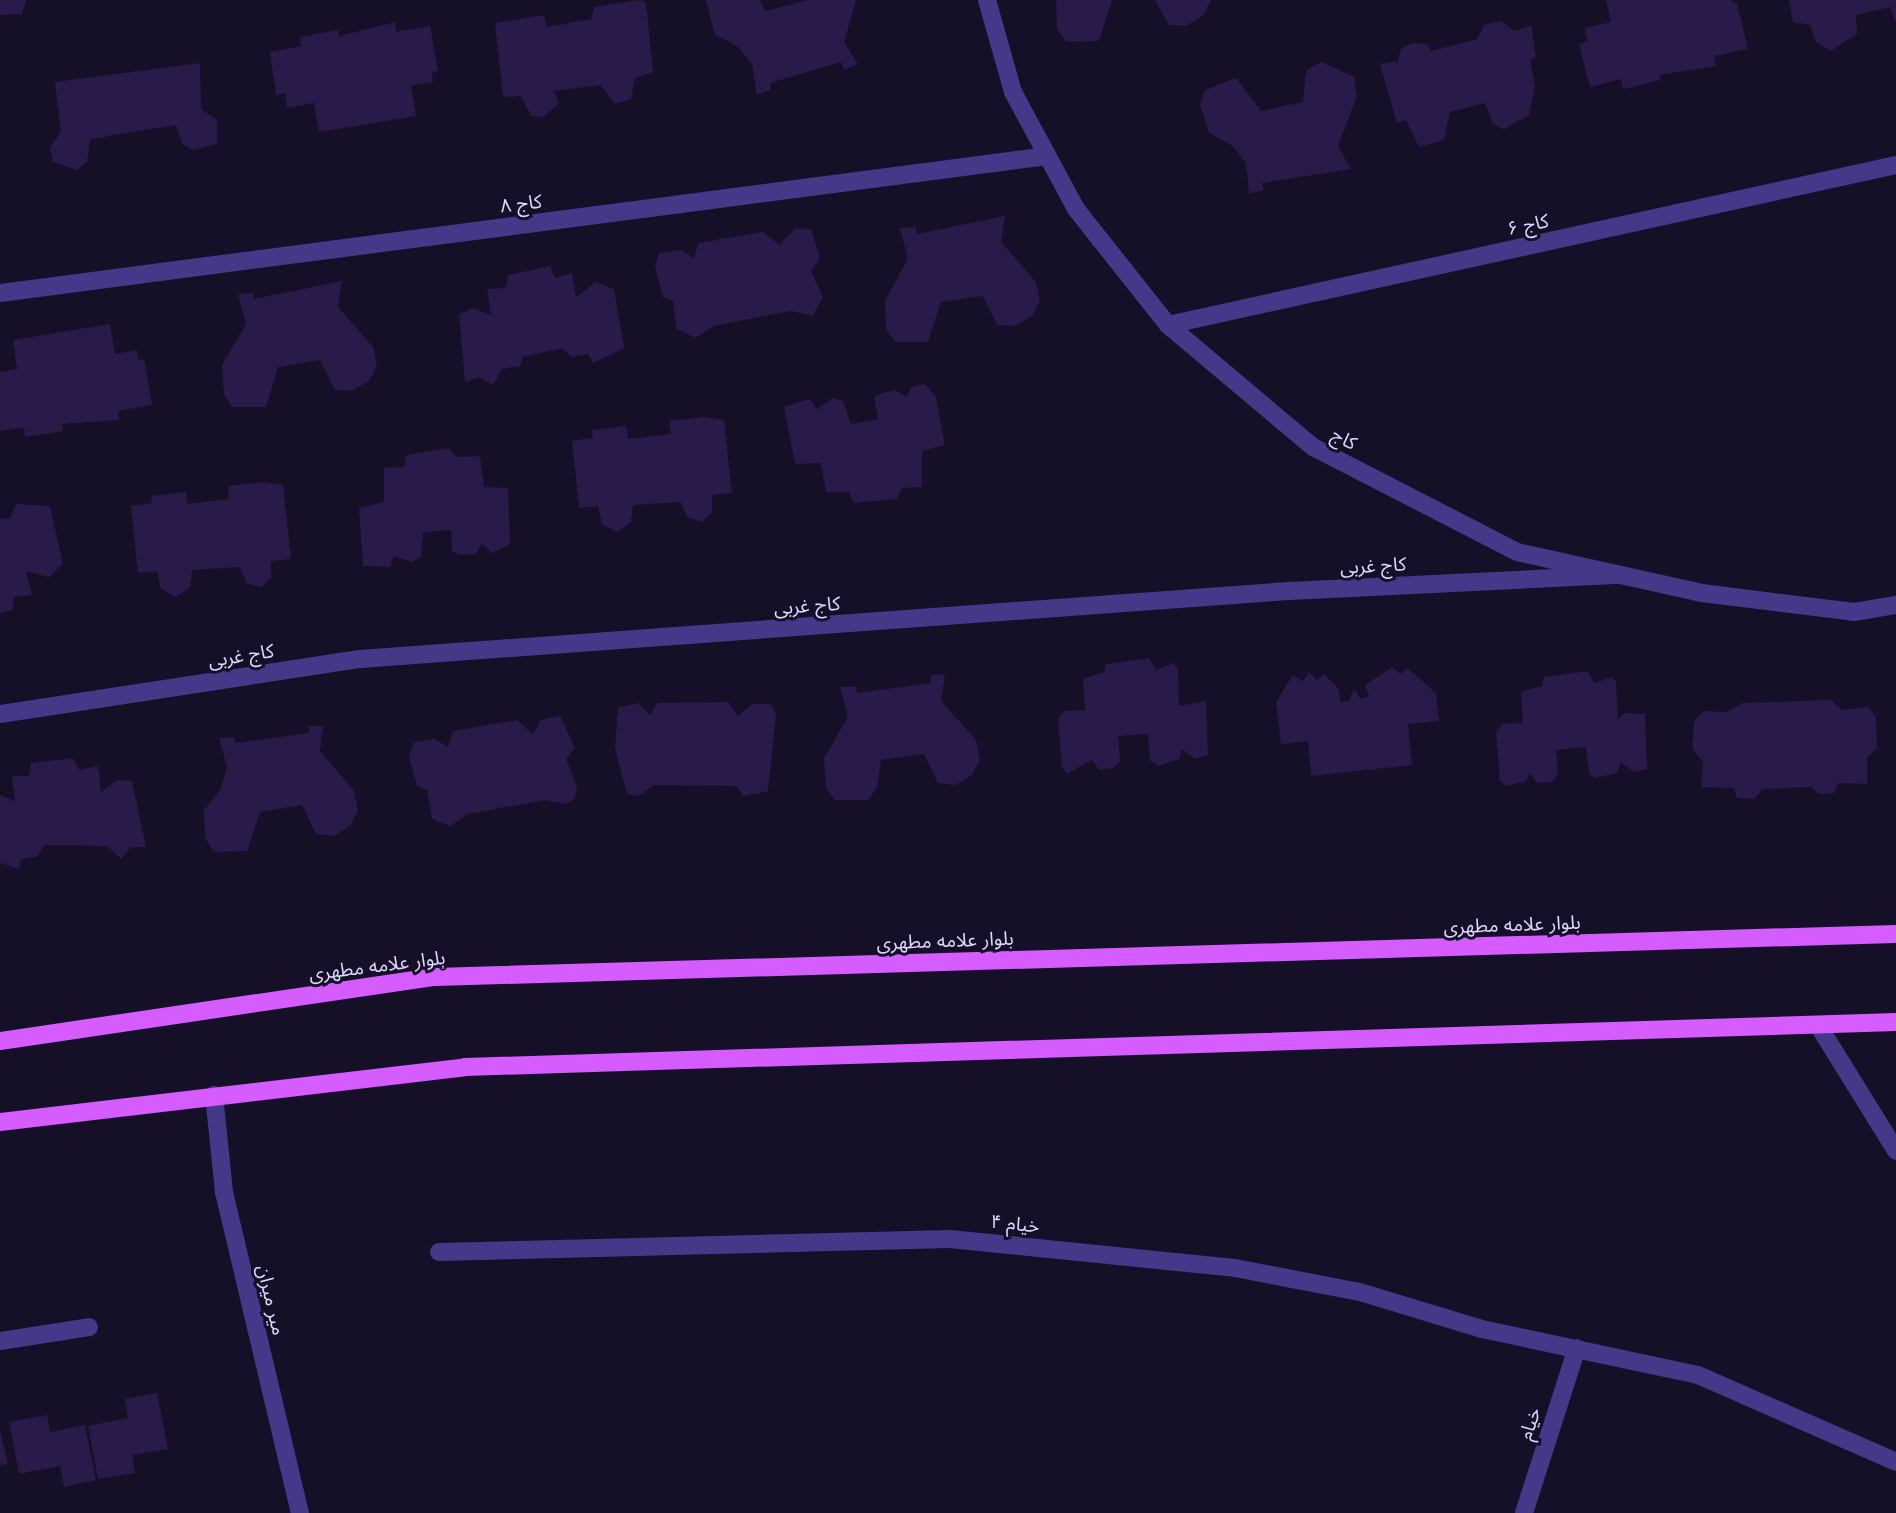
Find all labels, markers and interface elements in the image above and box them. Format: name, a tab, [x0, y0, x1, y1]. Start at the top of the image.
street label: کاج ۸	[499, 190, 543, 218]
street label: کاج ۶	[1505, 210, 1551, 240]
street label: کاج	[1327, 423, 1361, 455]
street label: کاج غربی	[1339, 553, 1407, 579]
street label: کاج غربی	[773, 592, 841, 620]
street label: کاج غربی	[206, 640, 276, 672]
street label: بلوار علامه مطهری	[1443, 911, 1581, 939]
street label: بلوار علامه مطهری	[876, 927, 1014, 955]
street label: بلوار علامه مطهری	[308, 946, 446, 986]
street label: خیام ۴	[989, 1210, 1041, 1238]
street label: میر میران	[252, 1263, 290, 1337]
street label: خیام	[1514, 1405, 1546, 1443]

